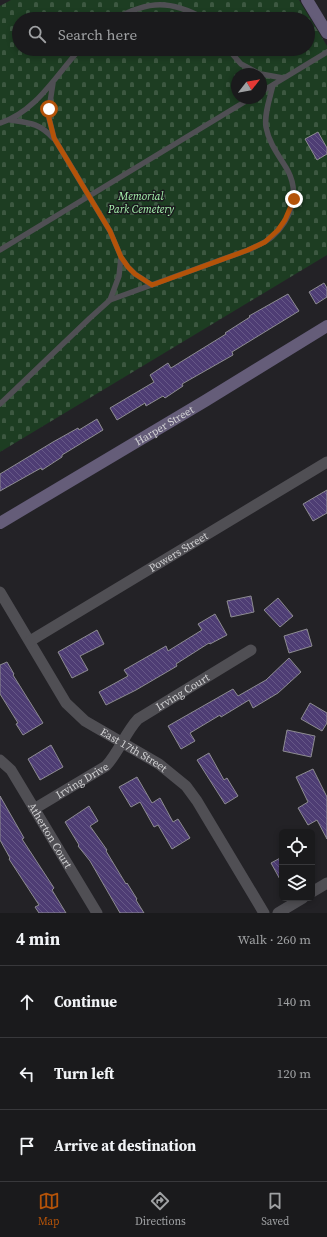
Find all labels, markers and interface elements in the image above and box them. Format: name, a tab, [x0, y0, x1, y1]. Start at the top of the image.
search box	[12, 12, 315, 56]
icon: search	[26, 23, 48, 45]
text: Search here	[58, 24, 137, 45]
north arrow	[231, 68, 267, 104]
route start	[40, 100, 58, 118]
park label: Memorial Park Cemetery	[107, 189, 175, 217]
route end	[285, 190, 303, 208]
street label: Harper Street	[132, 402, 197, 449]
street label: Powers Street	[146, 528, 211, 576]
street label: Irving Court	[153, 670, 213, 714]
street label: East 17th Street	[97, 724, 171, 776]
street label: Irving Drive	[53, 759, 112, 802]
street label: Atherton Court	[24, 800, 76, 872]
map controls	[279, 829, 315, 901]
button: locate	[279, 829, 315, 865]
button: layers	[279, 865, 315, 901]
text: 4 min	[16, 927, 60, 951]
text: Walk · 260 m	[238, 931, 311, 948]
icon: ahead	[16, 991, 38, 1013]
text: Continue	[54, 991, 117, 1012]
text: 140 m	[277, 993, 311, 1010]
icon: left	[16, 1063, 38, 1085]
text: Turn left	[54, 1063, 114, 1084]
text: 120 m	[277, 1065, 311, 1082]
icon: arrive	[16, 1135, 38, 1157]
text: Arrive at destination	[54, 1135, 196, 1156]
tab: Map	[38, 1190, 60, 1229]
tab: Directions	[135, 1190, 186, 1229]
tab: Saved	[261, 1190, 289, 1229]

